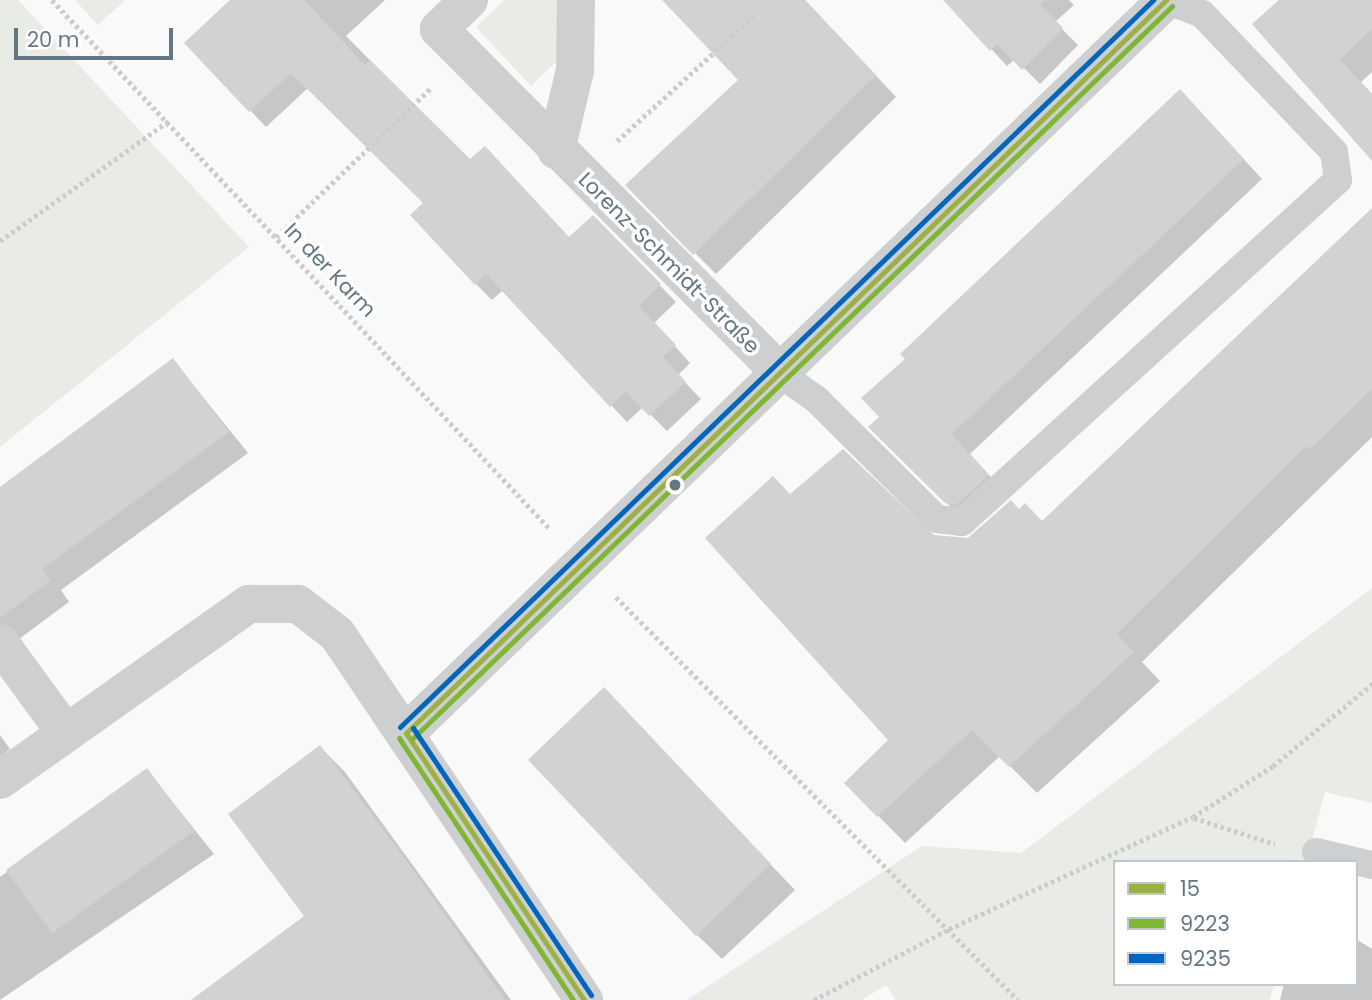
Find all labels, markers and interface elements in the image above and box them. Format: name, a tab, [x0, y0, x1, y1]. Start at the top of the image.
scale bar	[18, 14, 177, 58]
text: 20 m	[27, 25, 80, 54]
street label: Lorenz-Schmidt-Straße	[573, 167, 765, 359]
street label: In der Karm	[279, 218, 381, 322]
unlabelled marker	[668, 478, 682, 492]
legend	[1113, 860, 1358, 986]
text: 15	[1180, 874, 1200, 903]
text: 9223	[1180, 909, 1230, 938]
text: 9235	[1180, 944, 1231, 973]

